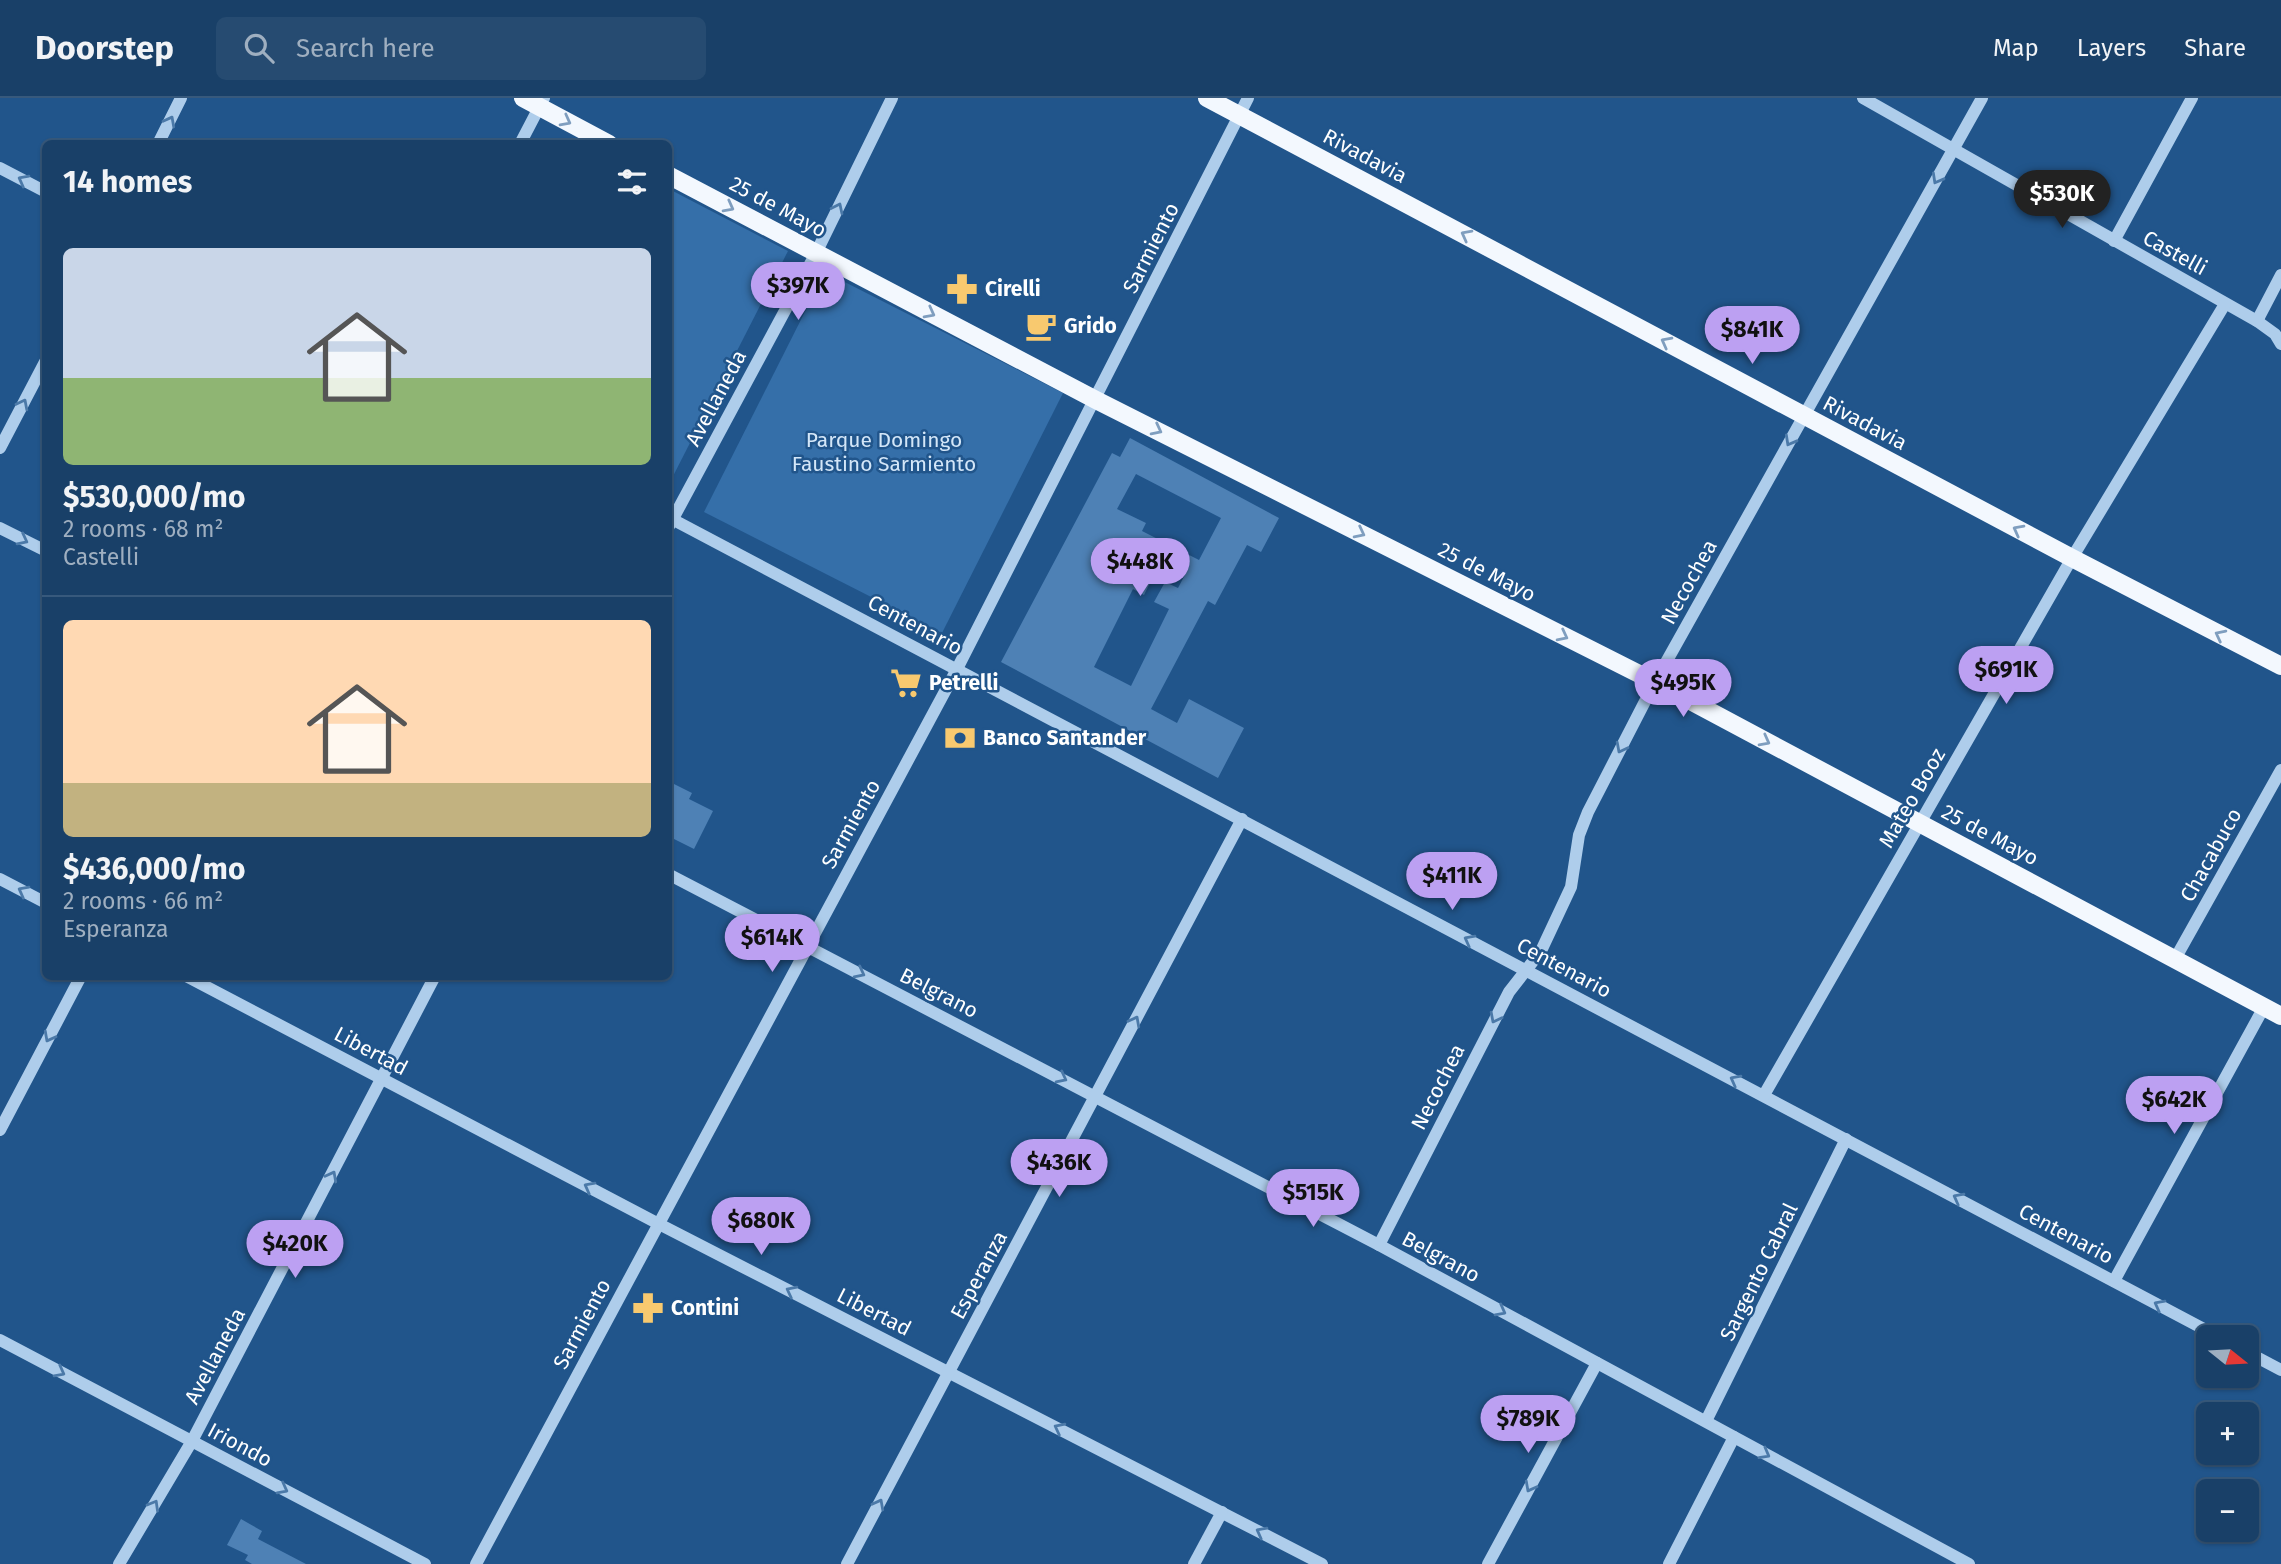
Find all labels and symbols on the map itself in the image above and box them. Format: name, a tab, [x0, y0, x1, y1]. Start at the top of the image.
one-way arrow	[559, 112, 571, 126]
one-way arrow	[161, 116, 175, 128]
street label: Rivadavia	[1319, 123, 1411, 189]
pin: $530K	[2013, 170, 2111, 230]
street label: 25 de Mayo	[725, 171, 831, 243]
one-way arrow	[1932, 171, 1945, 184]
one-way arrow	[18, 175, 30, 188]
street label: Sarmiento	[1117, 198, 1185, 298]
one-way arrow	[722, 199, 734, 212]
one-way arrow	[830, 203, 844, 215]
street label: Castelli	[2138, 225, 2212, 281]
one-way arrow	[1460, 230, 1473, 243]
pin: $397K	[749, 262, 847, 322]
pharmacy icon: Cirelli	[945, 272, 979, 306]
place label: Cirelli	[985, 276, 1041, 302]
one-way arrow	[923, 305, 935, 318]
pin: $841K	[1703, 306, 1801, 366]
cafe icon: Grido	[1024, 309, 1058, 343]
place label: Grido	[1064, 313, 1117, 339]
one-way arrow	[1661, 337, 1673, 350]
street label: Avellaneda	[680, 346, 752, 450]
street label: Rivadavia	[1819, 390, 1911, 456]
one-way arrow	[14, 399, 28, 411]
one-way arrow	[1150, 422, 1162, 436]
park label: Parque Domingo Faustino Sarmiento	[792, 427, 976, 477]
one-way arrow	[1785, 434, 1798, 447]
one-way arrow	[1353, 525, 1365, 539]
one-way arrow	[2013, 525, 2026, 538]
one-way arrow	[16, 531, 28, 545]
street label: Necochea	[1655, 535, 1723, 629]
street label: 25 de Mayo	[1434, 536, 1540, 608]
pin: $448K	[1091, 538, 1189, 598]
street label: Centenario	[863, 589, 967, 661]
one-way arrow	[1556, 627, 1568, 641]
one-way arrow	[2215, 629, 2227, 643]
pin: $691K	[1957, 646, 2055, 706]
pin: $495K	[1634, 660, 1732, 719]
supermarket icon: Petrelli	[889, 666, 923, 700]
place label: Petrelli	[929, 670, 998, 696]
bank icon: Banco Santander	[943, 721, 977, 755]
place label: Banco Santander	[983, 725, 1147, 751]
one-way arrow	[1758, 732, 1770, 746]
one-way arrow	[1615, 741, 1629, 753]
street label: Mateo Booz	[1873, 744, 1951, 852]
street label: Sarmiento	[816, 775, 886, 873]
street label: 25 de Mayo	[1937, 799, 2043, 871]
street label: Chacabuco	[2175, 804, 2247, 906]
pin: $411K	[1403, 852, 1501, 912]
one-way arrow	[18, 886, 30, 899]
pin: $614K	[723, 914, 821, 974]
street label: Centenario	[1512, 932, 1616, 1004]
one-way arrow	[1464, 934, 1476, 948]
street label: Belgrano	[895, 962, 983, 1024]
one-way arrow	[853, 965, 865, 978]
one-way arrow	[1490, 1011, 1504, 1023]
one-way arrow	[1127, 1016, 1140, 1028]
street label: Libertad	[330, 1021, 412, 1081]
one-way arrow	[44, 1030, 57, 1042]
street label: Necochea	[1405, 1040, 1471, 1134]
one-way arrow	[1055, 1069, 1067, 1083]
one-way arrow	[1730, 1075, 1742, 1089]
pin: $642K	[2125, 1076, 2223, 1136]
pin: $436K	[1010, 1140, 1108, 1199]
pin: $515K	[1264, 1170, 1362, 1229]
one-way arrow	[324, 1171, 337, 1183]
one-way arrow	[584, 1182, 596, 1196]
one-way arrow	[1953, 1193, 1965, 1206]
pin: $680K	[712, 1198, 810, 1257]
street label: Centenario	[2014, 1198, 2118, 1270]
street label: Sargento Cabral	[1714, 1199, 1804, 1345]
pin: $420K	[246, 1220, 344, 1280]
street label: Esperanza	[945, 1226, 1013, 1324]
street label: Belgrano	[1398, 1226, 1484, 1288]
street label: Sarmiento	[547, 1275, 617, 1373]
street label: Libertad	[833, 1282, 915, 1342]
one-way arrow	[786, 1286, 798, 1300]
pharmacy icon: Contini	[631, 1291, 665, 1325]
place label: Contini	[671, 1295, 739, 1321]
one-way arrow	[2153, 1300, 2166, 1313]
one-way arrow	[1494, 1302, 1506, 1316]
street label: Avellaneda	[179, 1304, 251, 1408]
north arrow	[2196, 1325, 2259, 1388]
one-way arrow	[53, 1363, 66, 1377]
pin: $789K	[1479, 1396, 1577, 1455]
street label: Iriondo	[203, 1417, 277, 1473]
one-way arrow	[1054, 1423, 1066, 1437]
one-way arrow	[1758, 1446, 1771, 1459]
one-way arrow	[1525, 1480, 1538, 1493]
one-way arrow	[276, 1481, 288, 1494]
one-way arrow	[871, 1499, 885, 1511]
one-way arrow	[146, 1500, 159, 1513]
one-way arrow	[1256, 1527, 1269, 1541]

